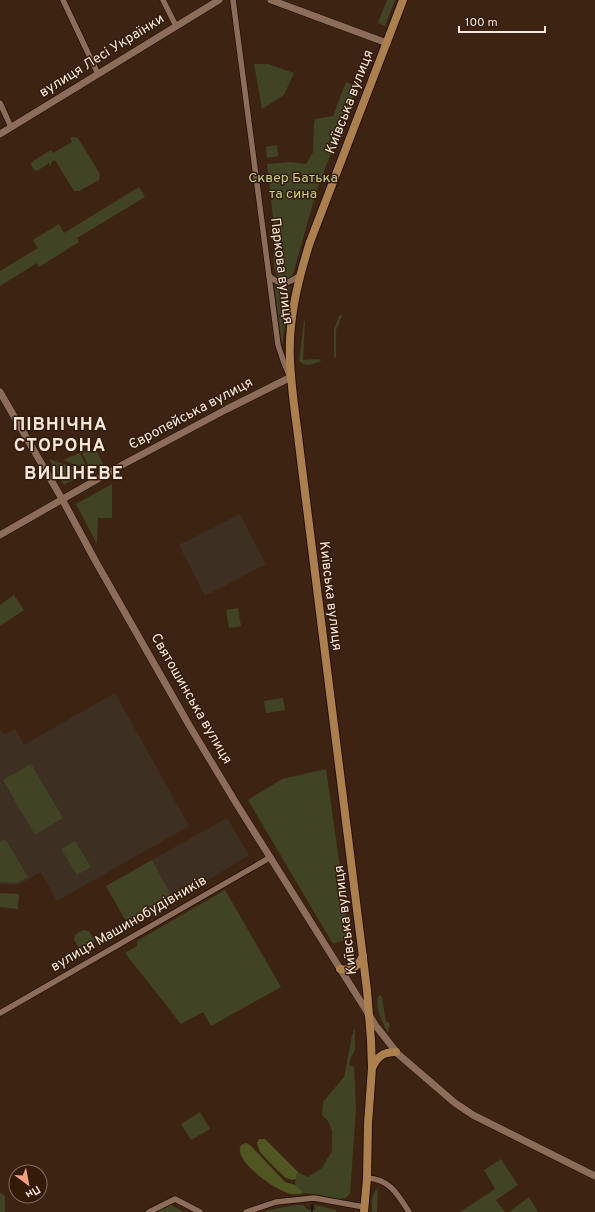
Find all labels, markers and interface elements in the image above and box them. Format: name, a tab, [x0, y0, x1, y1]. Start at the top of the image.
scale bar	[459, 8, 545, 34]
street label: вулиця Лесі Українки	[36, 11, 168, 101]
text: 100 m	[465, 15, 498, 31]
street label: Київська вулиця	[322, 48, 378, 156]
park label: Сквер Батька та сина	[248, 170, 338, 203]
street label: Паркова вулиця	[266, 217, 296, 325]
street label: Європейська вулиця	[126, 374, 256, 454]
district label: ПІВНІЧНА СТОРОНА	[12, 414, 108, 458]
district label: ВИШНЕВЕ	[24, 463, 124, 486]
street label: Київська вулиця	[315, 540, 345, 652]
street label: Святошинська вулиця	[147, 631, 235, 767]
street label: Київська вулиця	[331, 864, 361, 976]
street label: вулиця Машинобудівників	[48, 872, 210, 976]
north arrow	[8, 1164, 48, 1204]
text: Пн	[23, 1182, 43, 1202]

